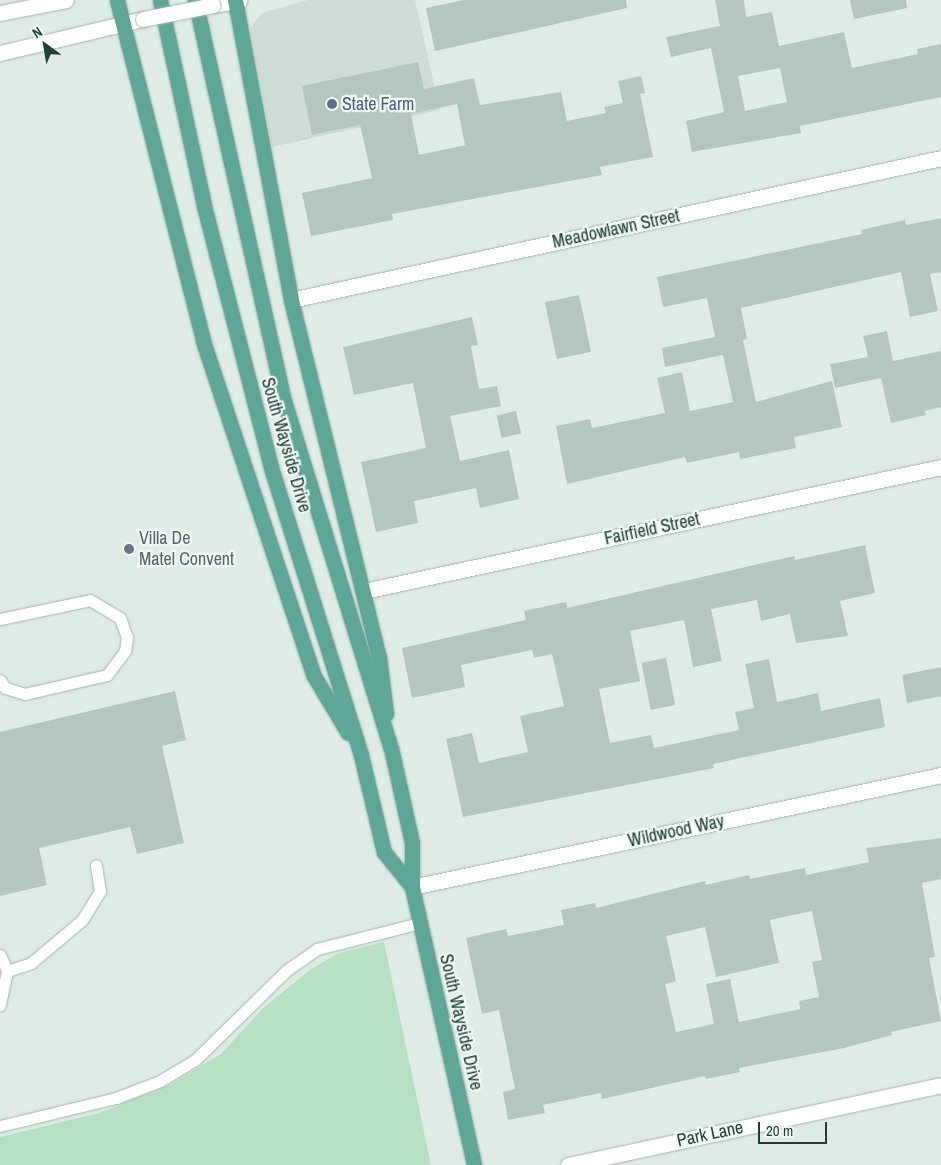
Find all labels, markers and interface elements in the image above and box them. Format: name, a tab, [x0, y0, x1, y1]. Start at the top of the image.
north arrow	[20, 20, 70, 70]
text: N	[29, 22, 45, 42]
place label: State Farm	[342, 93, 414, 115]
marker: State Farm	[326, 98, 338, 110]
street label: Meadowlawn Street	[550, 205, 682, 253]
street label: South Wayside Drive	[256, 375, 316, 515]
street label: Fairfield Street	[602, 508, 702, 550]
place label: Villa De Matel Convent	[139, 528, 234, 570]
marker: Villa De Matel Convent	[123, 543, 135, 555]
street label: Wildwood Way	[626, 810, 726, 852]
street label: South Wayside Drive	[435, 952, 487, 1092]
scale bar	[761, 1112, 830, 1144]
street label: Park Lane	[675, 1116, 745, 1152]
text: 20 m	[766, 1120, 793, 1141]

